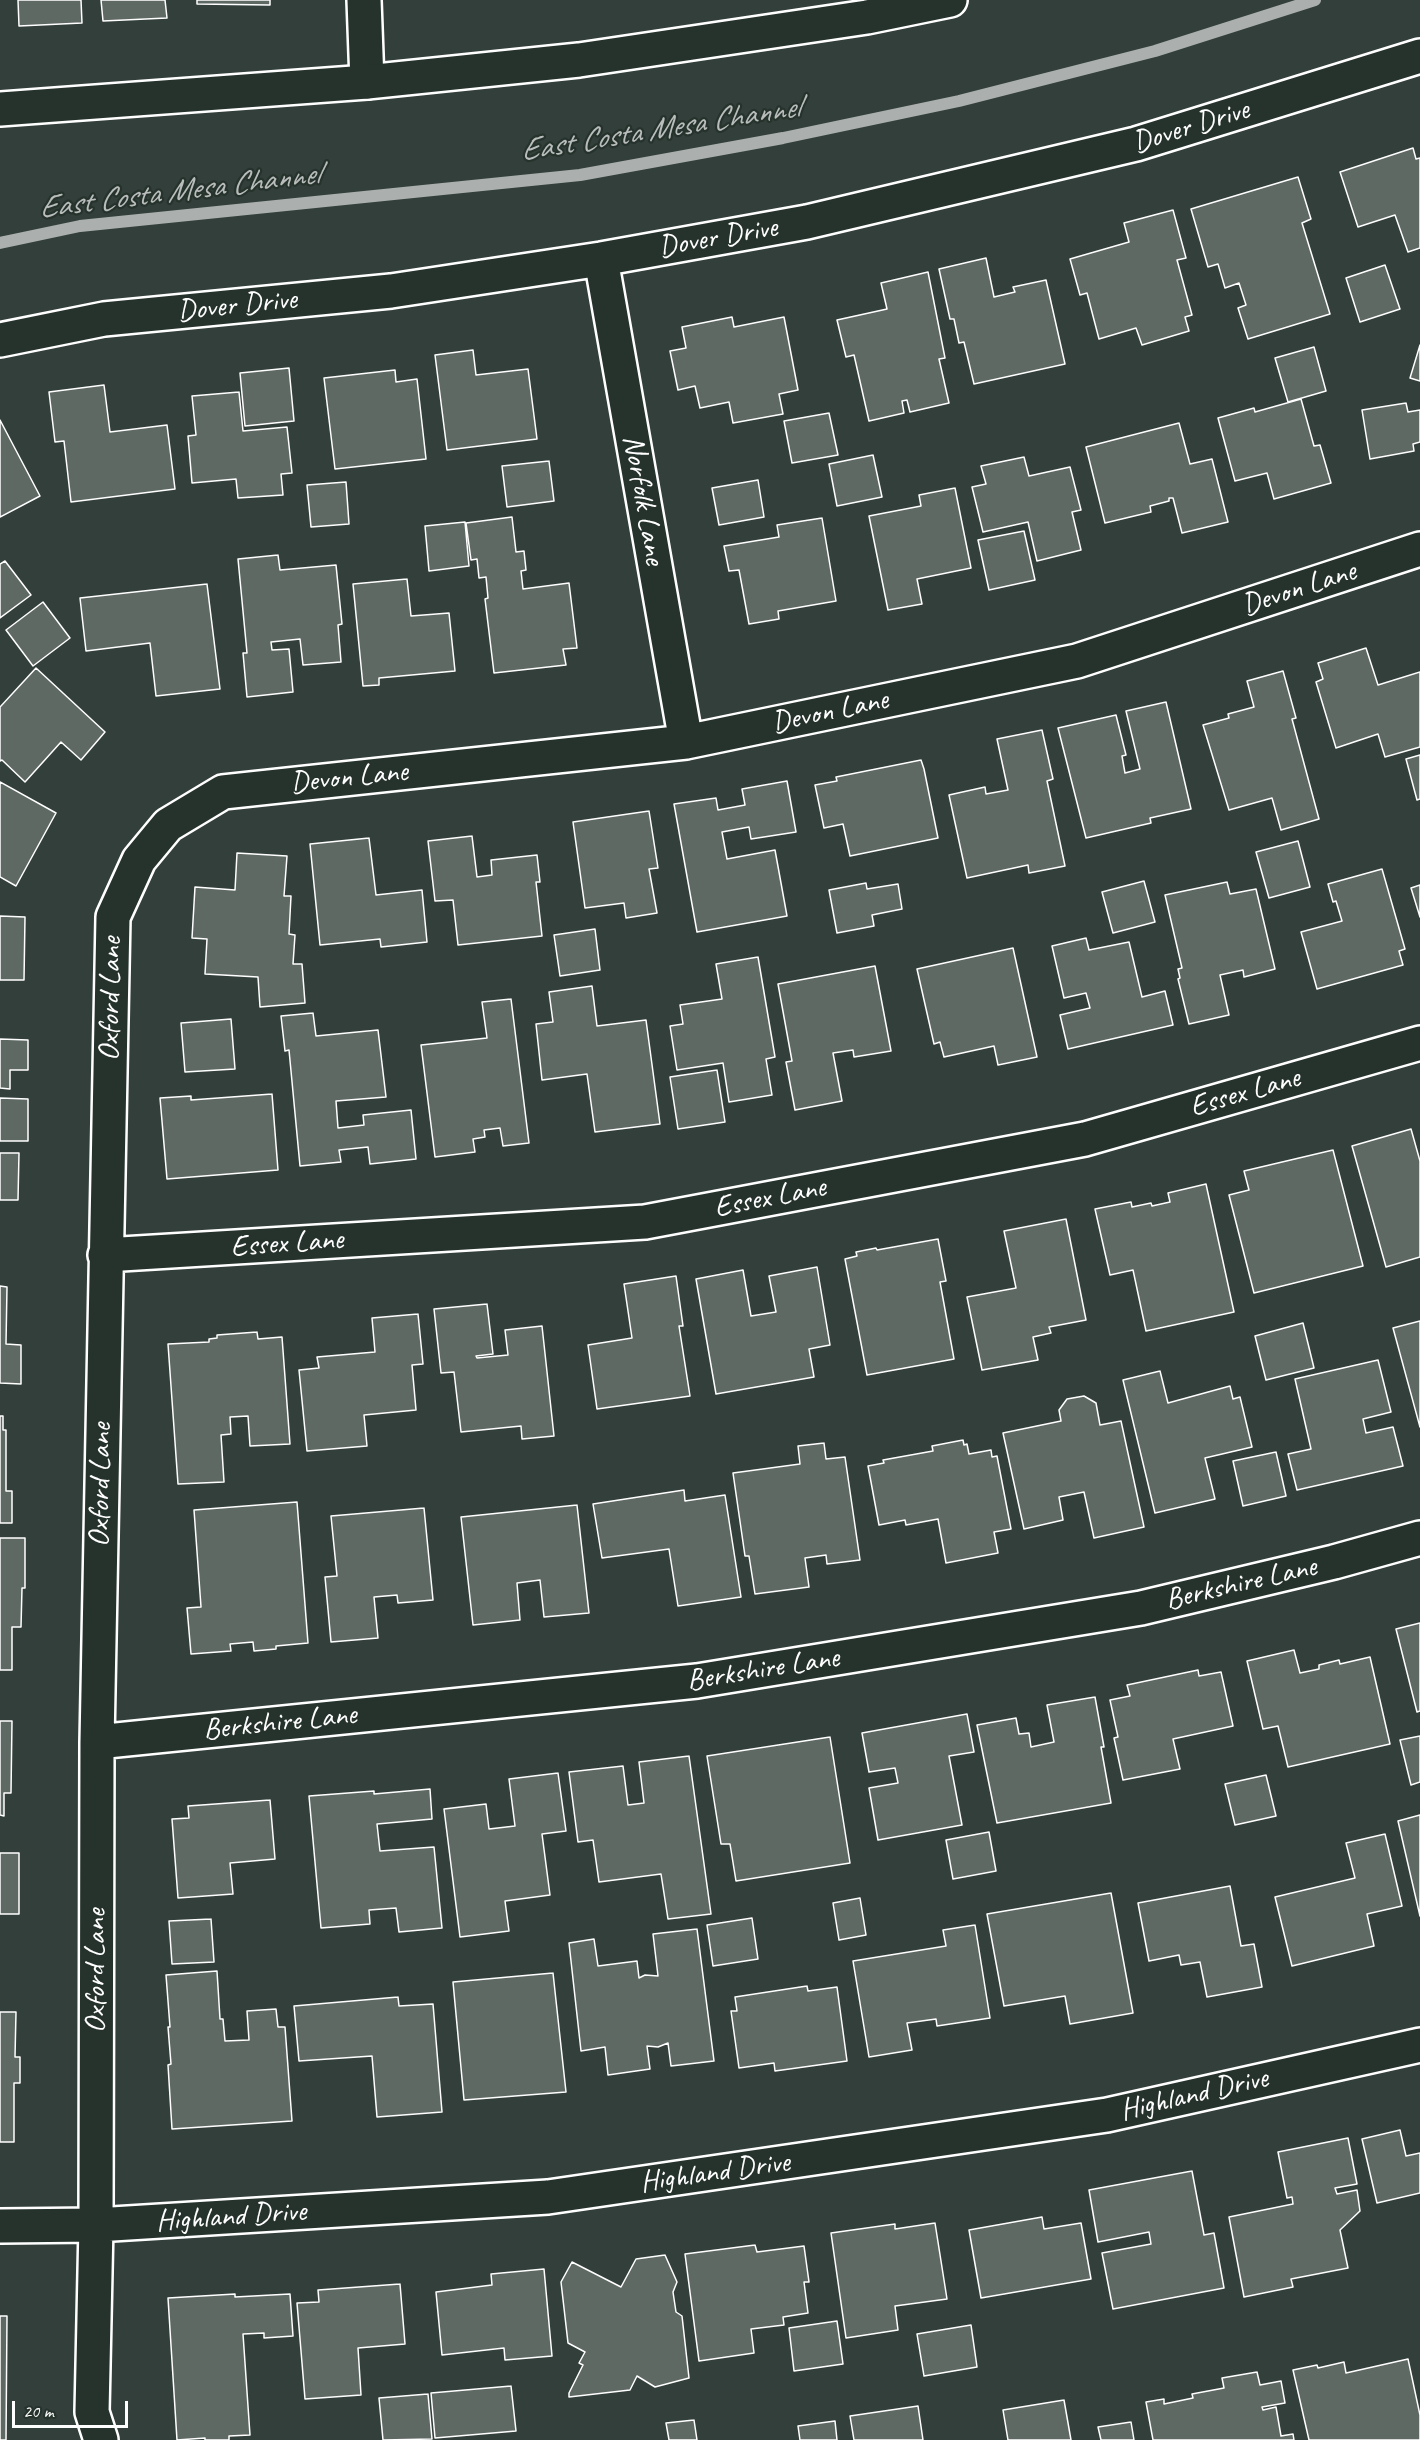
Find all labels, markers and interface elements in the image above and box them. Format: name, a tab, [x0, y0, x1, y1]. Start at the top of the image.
water label: East Costa Mesa Channel	[518, 89, 802, 171]
street label: Dover Drive	[1128, 92, 1254, 162]
water label: East Costa Mesa Channel	[37, 156, 321, 228]
street label: Dover Drive	[656, 210, 780, 266]
street label: Dover Drive	[175, 282, 299, 330]
street label: Norfolk Lane	[614, 432, 672, 568]
street label: Devon Lane	[1237, 554, 1361, 624]
street label: Devon Lane	[769, 682, 891, 742]
street label: Devon Lane	[289, 754, 409, 802]
street label: Oxford Lane	[92, 937, 130, 1061]
street label: Essex Lane	[1186, 1060, 1304, 1126]
street label: Essex Lane	[711, 1170, 829, 1226]
street label: Essex Lane	[229, 1222, 345, 1266]
street label: Oxford Lane	[82, 1423, 120, 1547]
street label: Berkshire Lane	[1162, 1549, 1320, 1619]
street label: Berkshire Lane	[684, 1640, 842, 1700]
street label: Berkshire Lane	[202, 1697, 358, 1749]
street label: Oxford Lane	[78, 1909, 114, 2033]
street label: Highland Drive	[1117, 2061, 1271, 2129]
street label: Highland Drive	[638, 2145, 792, 2201]
street label: Highland Drive	[155, 2194, 307, 2240]
scale bar	[15, 2389, 130, 2427]
text: 20 m	[23, 2400, 54, 2422]

